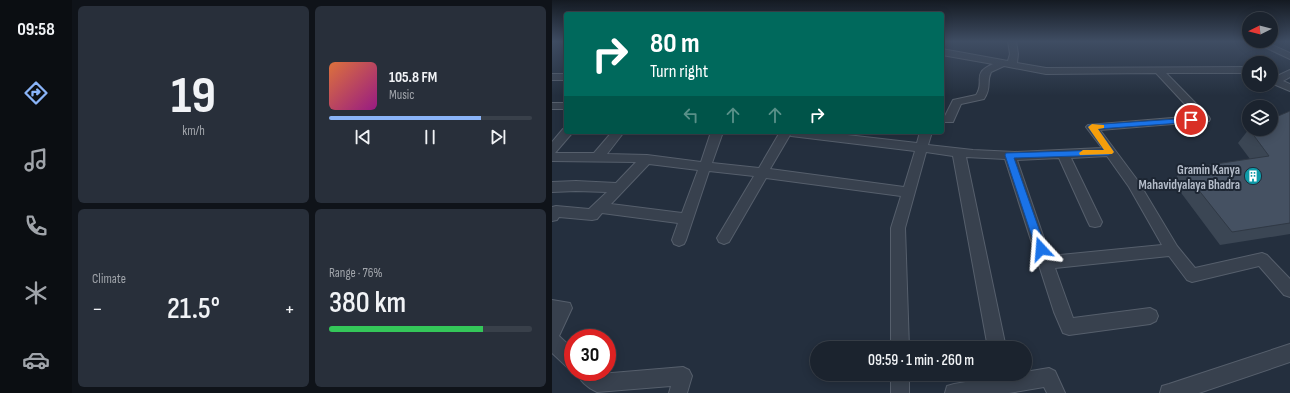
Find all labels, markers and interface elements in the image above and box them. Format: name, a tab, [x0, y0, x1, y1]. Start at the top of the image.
north arrow	[1242, 12, 1278, 48]
map controls	[1242, 12, 1278, 136]
text: 09:58	[17, 19, 55, 40]
text: 80 m	[650, 27, 699, 60]
icon: right	[584, 28, 636, 80]
button: sound	[1242, 56, 1278, 92]
text: Turn right	[650, 61, 708, 82]
text: 19	[171, 65, 216, 128]
text: 105.8 FM	[389, 68, 437, 87]
icon: directions	[22, 79, 50, 107]
text: Music	[389, 87, 414, 103]
button: layers	[1242, 100, 1278, 136]
pin	[1174, 103, 1208, 137]
icon: left	[680, 104, 702, 126]
icon: ahead	[722, 104, 744, 126]
icon: ahead	[764, 104, 786, 126]
icon: right	[806, 104, 828, 126]
icon: arrive	[1180, 109, 1202, 131]
text: km/h	[182, 123, 205, 139]
icon: previous	[352, 126, 374, 148]
icon: pause	[419, 126, 441, 148]
icon: next	[487, 126, 509, 148]
icon: music	[22, 146, 50, 174]
place label: Gramin Kanya Mahavidyalaya Bhadra	[1139, 162, 1240, 193]
building icon: Gramin Kanya Mahavidyalaya Bhadra	[1243, 166, 1263, 186]
icon: phone	[22, 212, 50, 240]
position arrow	[1020, 228, 1062, 270]
text: Range · 76%	[329, 265, 383, 281]
text: Climate	[92, 271, 126, 287]
icon: climate	[22, 279, 50, 307]
text: 380 km	[329, 285, 406, 321]
text: 21.5°	[167, 291, 220, 327]
text: −	[92, 296, 103, 323]
text: +	[284, 296, 295, 323]
speed limit sign: 30	[564, 329, 616, 381]
icon: car	[22, 346, 50, 374]
text: 09:59 · 1 min · 260 m	[868, 351, 974, 370]

